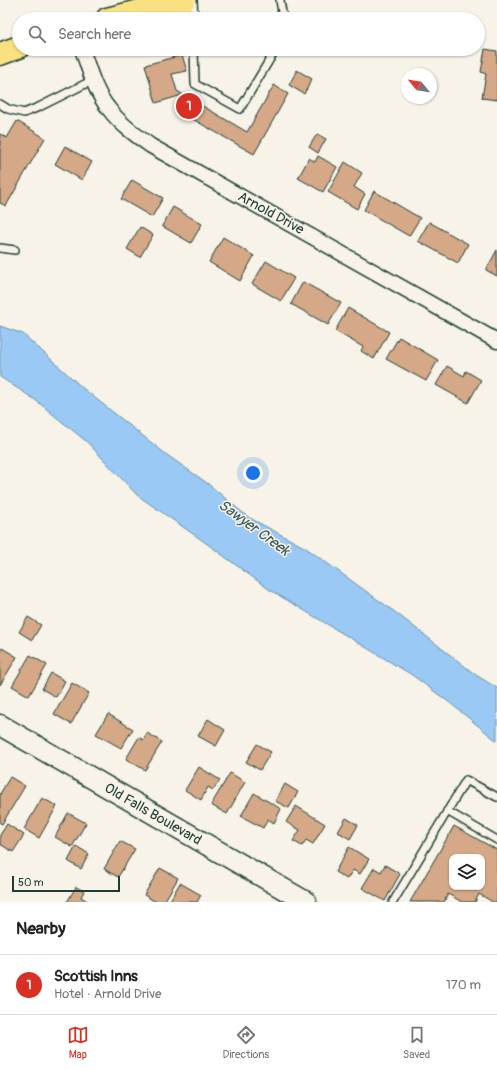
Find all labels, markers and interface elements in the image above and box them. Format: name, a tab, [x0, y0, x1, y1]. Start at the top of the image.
search box	[12, 12, 485, 56]
icon: search	[26, 23, 48, 45]
text: Search here	[58, 25, 131, 44]
north arrow	[401, 68, 437, 104]
pin: 1	[176, 91, 202, 121]
street label: Arnold Drive	[235, 188, 307, 238]
your location	[243, 463, 263, 483]
water label: Sawyer Creek	[215, 496, 295, 561]
street label: Old Falls Boulevard	[101, 779, 205, 849]
map controls	[449, 854, 485, 890]
button: layers	[449, 854, 485, 890]
scale bar	[12, 874, 120, 893]
text: 50 m	[18, 876, 44, 889]
text: Nearby	[16, 918, 65, 939]
text: Scottish Inns	[54, 967, 138, 986]
text: 1	[26, 977, 32, 993]
text: 170 m	[446, 977, 481, 993]
text: Hotel · Arnold Drive	[54, 986, 162, 1002]
tab: Map	[67, 1024, 89, 1061]
tab: Directions	[223, 1024, 269, 1061]
tab: Saved	[403, 1024, 430, 1061]

